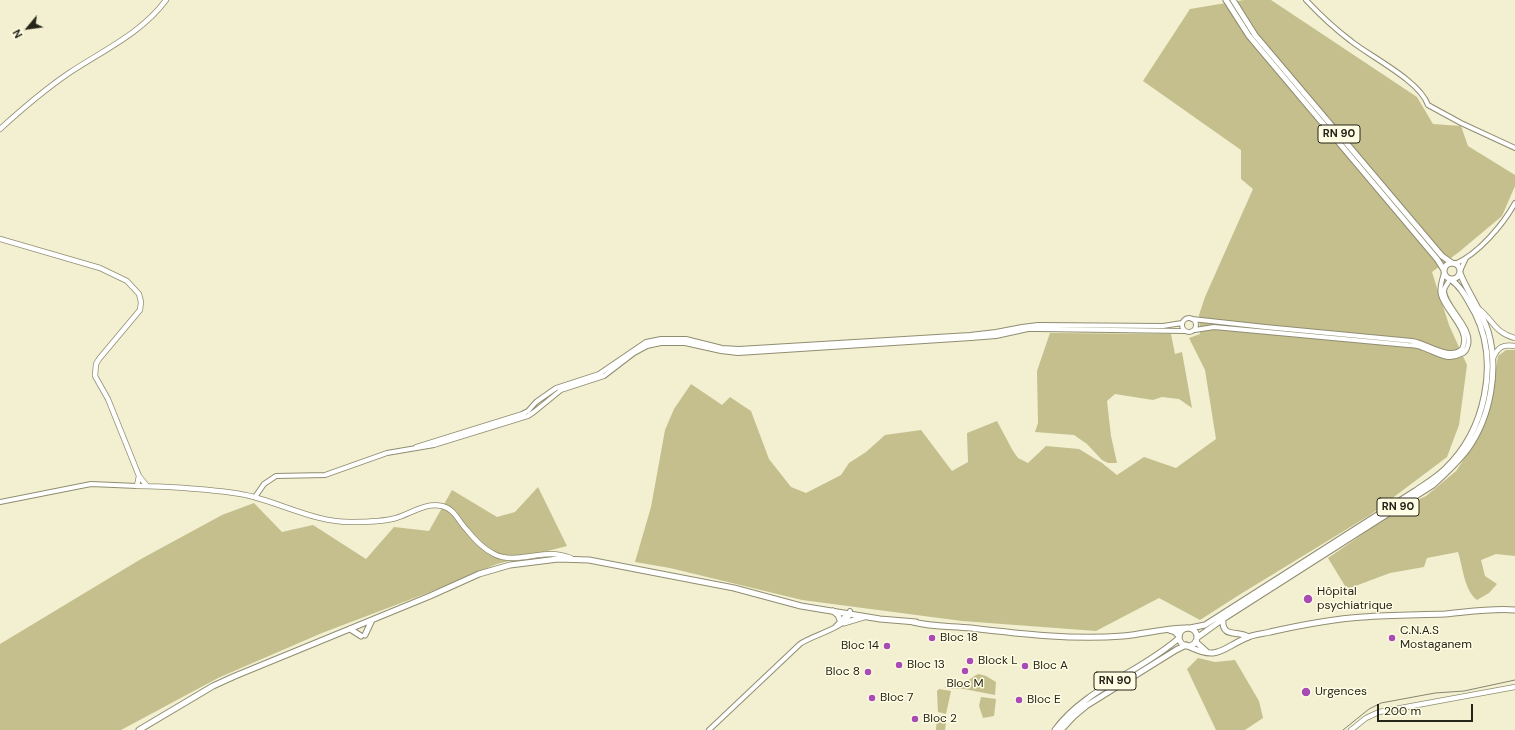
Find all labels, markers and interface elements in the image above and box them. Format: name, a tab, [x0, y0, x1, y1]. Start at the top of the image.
north arrow	[8, 8, 48, 48]
text: N	[9, 27, 26, 41]
road number: RN 90	[1318, 125, 1360, 143]
road number: RN 90	[1377, 498, 1419, 516]
place label: Hôpital psychiatrique	[1317, 585, 1393, 613]
marker: Hôpital psychiatrique	[1302, 593, 1314, 605]
place label: C.N.A.S Mostaganem	[1400, 624, 1472, 652]
place label: Bloc 18	[940, 631, 978, 645]
marker: Bloc 18	[927, 633, 937, 643]
marker: C.N.A.S Mostaganem	[1387, 633, 1397, 643]
place label: Bloc 14	[841, 639, 879, 653]
marker: Bloc 14	[882, 641, 892, 651]
place label: Block L	[978, 654, 1017, 668]
marker: Block L	[965, 656, 975, 666]
place label: Bloc 13	[907, 658, 945, 672]
place label: Bloc A	[1033, 659, 1068, 673]
marker: Bloc 13	[894, 660, 904, 670]
marker: Bloc A	[1020, 661, 1030, 671]
place label: Bloc 8	[826, 665, 860, 679]
marker: Bloc M	[960, 666, 970, 676]
marker: Bloc 8	[863, 667, 873, 677]
road number: RN 90	[1094, 672, 1136, 690]
place label: Bloc M	[946, 677, 984, 691]
place label: Urgences	[1315, 685, 1367, 699]
marker: Urgences	[1300, 686, 1312, 698]
place label: Bloc 7	[880, 691, 913, 705]
marker: Bloc 7	[867, 693, 877, 703]
place label: Bloc E	[1027, 693, 1061, 707]
marker: Bloc E	[1014, 695, 1024, 705]
scale bar	[1379, 696, 1475, 722]
text: 200 m	[1384, 703, 1421, 719]
place label: Bloc 2	[923, 712, 957, 726]
marker: Bloc 2	[910, 714, 920, 724]

